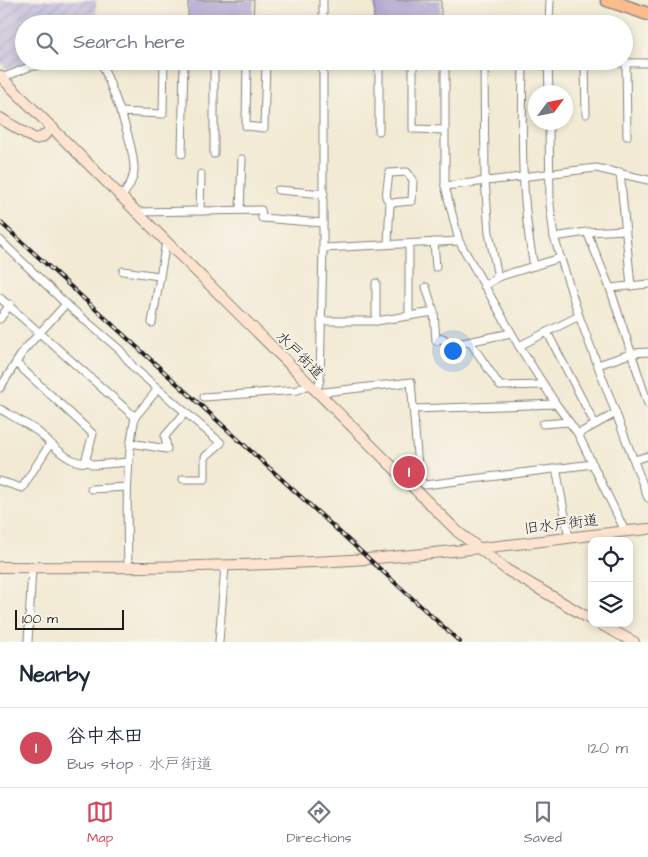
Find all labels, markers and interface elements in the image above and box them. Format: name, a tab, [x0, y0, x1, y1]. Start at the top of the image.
search box	[15, 15, 633, 70]
icon: search	[33, 29, 61, 57]
text: Search here	[73, 29, 185, 56]
north arrow	[528, 85, 573, 130]
street label: 水戸街道	[271, 327, 328, 384]
your location	[440, 338, 466, 364]
pin: 1	[393, 453, 425, 491]
street label: 旧水戸街道	[523, 510, 600, 539]
map controls	[588, 537, 633, 627]
button: locate	[588, 537, 633, 582]
button: layers	[588, 582, 633, 627]
scale bar	[15, 607, 124, 630]
text: 100 m	[22, 609, 58, 629]
text: Nearby	[20, 660, 90, 689]
text: 谷中本田	[67, 723, 143, 750]
text: 1	[35, 737, 37, 759]
text: 120 m	[588, 737, 628, 759]
text: Bus stop · 水戸街道	[67, 753, 212, 775]
tab: Map	[86, 798, 114, 848]
tab: Directions	[286, 798, 351, 848]
tab: Saved	[524, 798, 562, 848]

